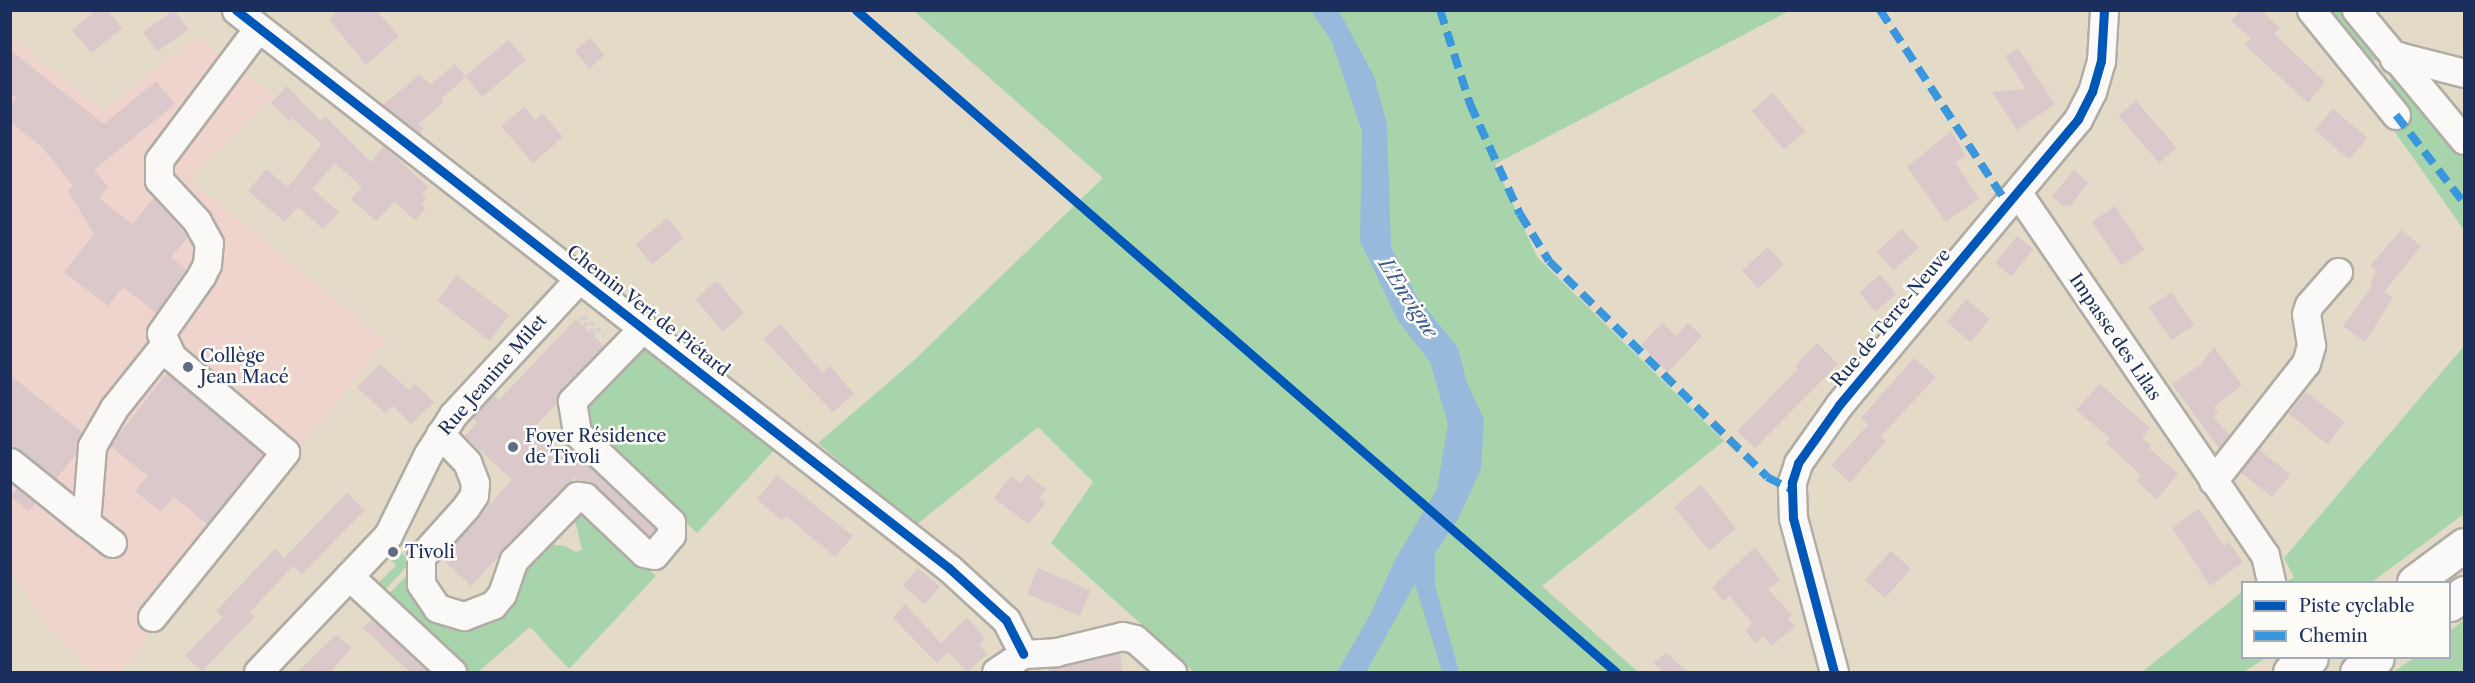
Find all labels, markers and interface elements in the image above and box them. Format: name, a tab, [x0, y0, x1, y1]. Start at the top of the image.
street label: Chemin Vert de Piétard	[562, 241, 734, 381]
street label: Rue de Terre-Neuve	[1827, 244, 1955, 392]
water label: L'Envigne	[1373, 254, 1443, 342]
street label: Impasse des Lilas	[2065, 269, 2165, 405]
street label: Rue Jeanine Milet	[435, 310, 551, 440]
place label: Collège Jean Macé	[200, 346, 289, 388]
marker: Collège Jean Macé	[181, 360, 195, 374]
place label: Foyer Résidence de Tivoli	[525, 426, 667, 468]
marker: Foyer Résidence de Tivoli	[506, 440, 520, 454]
place label: Tivoli	[405, 541, 455, 563]
marker: Tivoli	[386, 545, 400, 559]
legend	[2241, 581, 2451, 659]
text: Piste cyclable	[2299, 595, 2415, 617]
text: Chemin	[2299, 625, 2368, 647]

